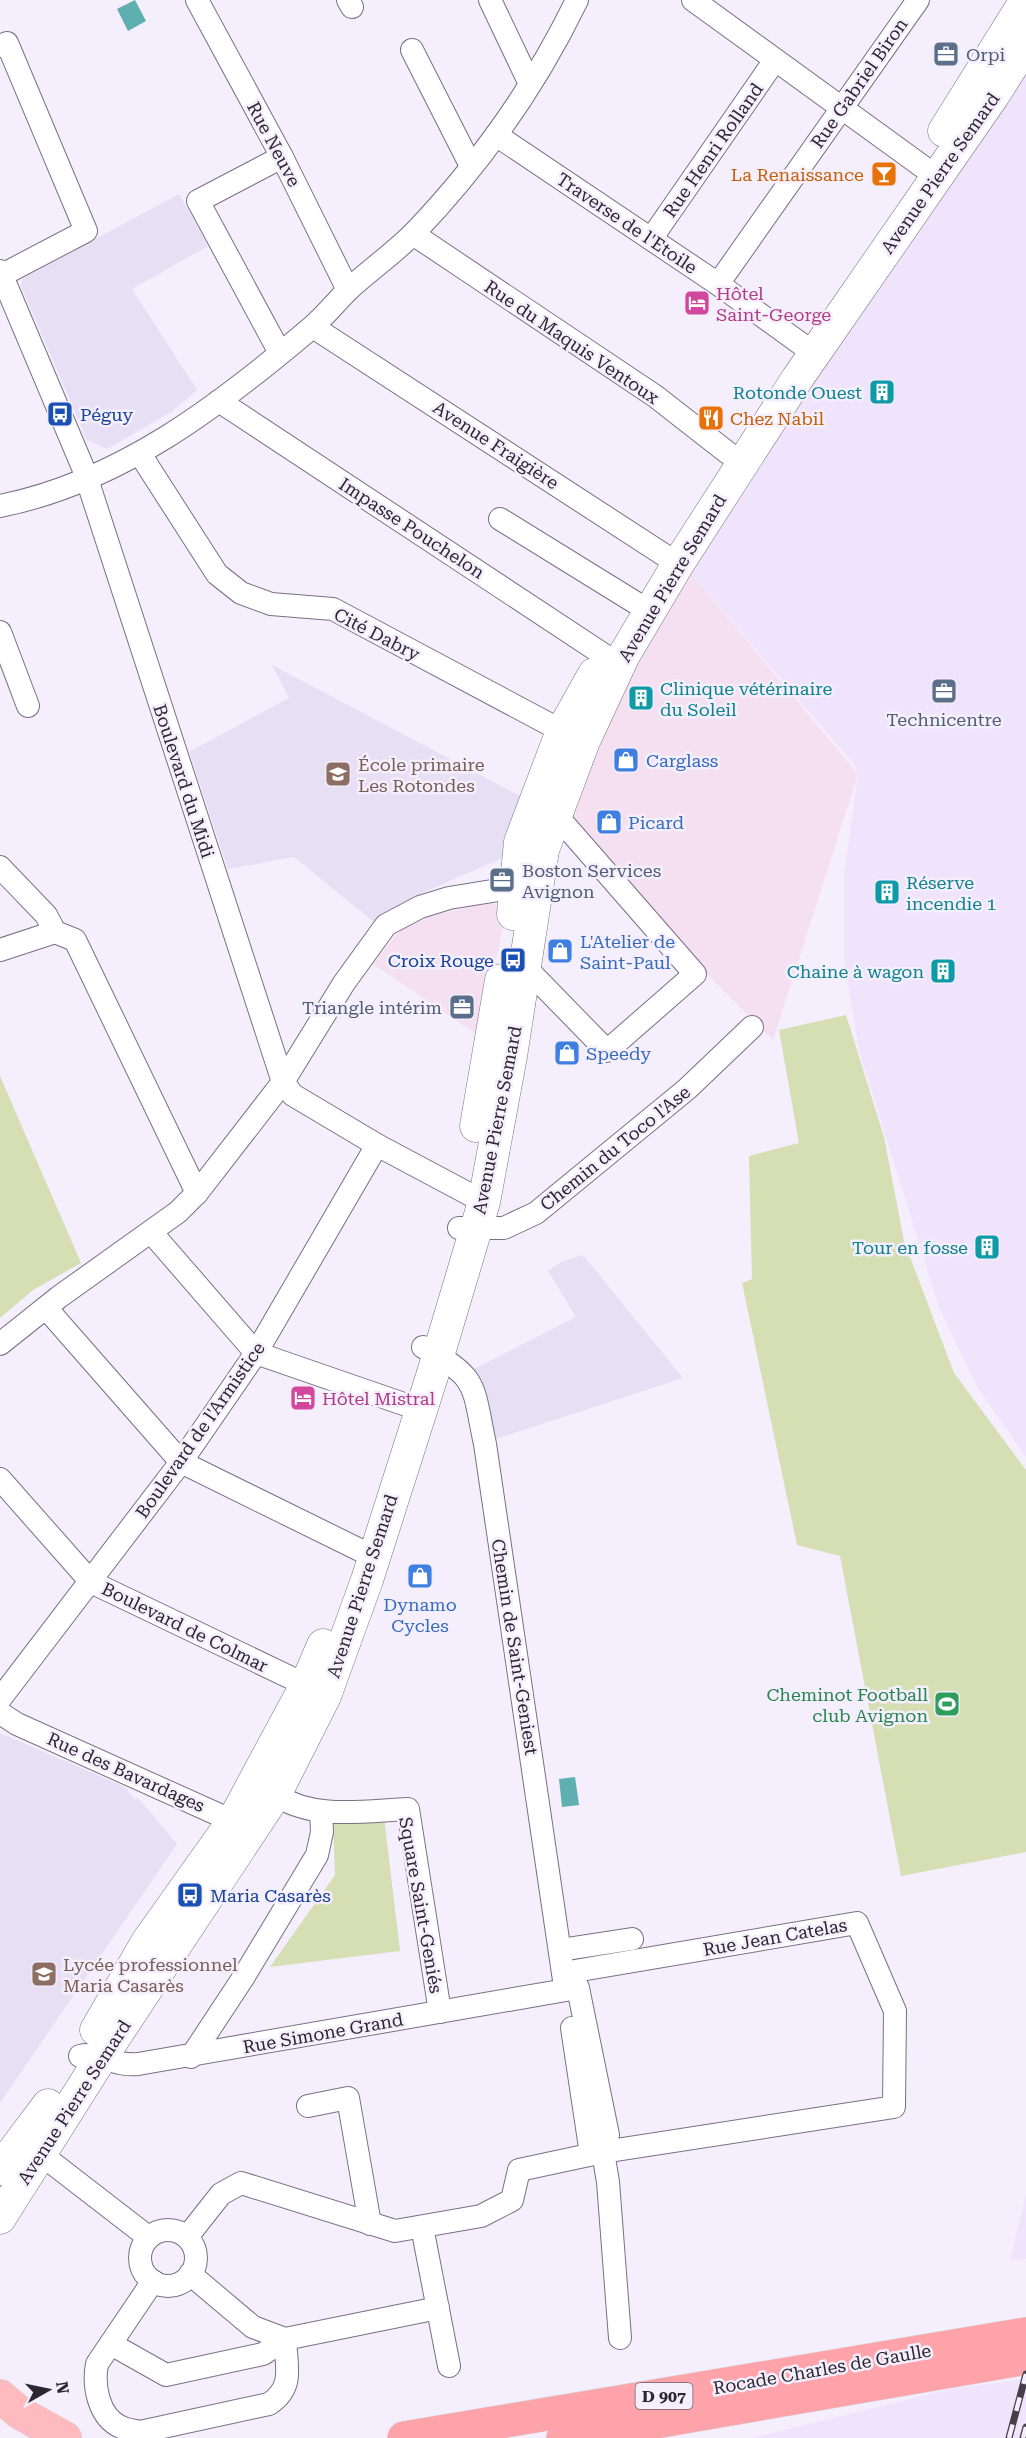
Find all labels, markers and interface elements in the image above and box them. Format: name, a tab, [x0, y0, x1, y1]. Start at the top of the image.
street label: Rue Gabriel Biron	[806, 14, 912, 152]
office icon: Orpi	[931, 39, 961, 69]
place label: Orpi	[966, 44, 1005, 65]
street label: Rue Henri Rolland	[659, 78, 768, 221]
street label: Avenue Pierre Semard	[876, 88, 1004, 258]
street label: Rue Neuve	[243, 98, 305, 190]
bar icon: La Renaissance	[869, 159, 899, 189]
place label: La Renaissance	[731, 164, 864, 185]
street label: Traverse de l'Etoile	[553, 168, 701, 278]
street label: Rue du Maquis Ventoux	[481, 276, 664, 409]
place label: Hôtel Saint-George	[716, 283, 831, 325]
hotel icon: Hôtel Saint-George	[682, 288, 712, 318]
building icon: Rotonde Ouest	[867, 377, 897, 407]
place label: Rotonde Ouest	[733, 382, 862, 403]
street label: Avenue Fraigière	[429, 397, 563, 493]
bus stop icon: Péguy	[45, 399, 75, 429]
restaurant icon: Chez Nabil	[696, 403, 726, 433]
place label: Péguy	[80, 404, 133, 425]
place label: Chez Nabil	[730, 408, 825, 429]
street label: Impasse Pouchelon	[335, 473, 489, 583]
street label: Avenue Pierre Semard	[614, 490, 731, 666]
street label: Cité Dabry	[331, 603, 424, 665]
office icon: Technicentre	[929, 676, 959, 706]
place label: Clinique vétérinaire du Soleil	[660, 678, 833, 720]
building icon: Clinique vétérinaire du Soleil	[626, 683, 656, 713]
street label: Boulevard du Midi	[149, 702, 219, 861]
place label: Technicentre	[886, 709, 1002, 730]
shop icon: Carglass	[611, 745, 641, 775]
place label: Carglass	[646, 750, 718, 771]
place label: École primaire Les Rotondes	[358, 754, 485, 796]
school or university icon: École primaire Les Rotondes	[323, 759, 353, 789]
shop icon: Picard	[594, 807, 624, 837]
place label: Picard	[628, 812, 684, 833]
place label: Boston Services Avignon	[522, 860, 661, 902]
office icon: Boston Services Avignon	[487, 865, 517, 895]
place label: Réserve incendie 1	[906, 872, 997, 914]
building icon: Réserve incendie 1	[872, 877, 902, 907]
place label: L'Atelier de Saint-Paul	[580, 931, 675, 973]
shop icon: L'Atelier de Saint-Paul	[545, 936, 575, 966]
bus stop icon: Croix Rouge	[498, 945, 528, 975]
place label: Croix Rouge	[388, 950, 494, 971]
building icon: Chaine à wagon	[928, 956, 958, 986]
place label: Chaine à wagon	[787, 961, 924, 982]
office icon: Triangle intérim	[447, 992, 477, 1022]
place label: Triangle intérim	[302, 997, 442, 1018]
street label: Avenue Pierre Semard	[468, 1023, 526, 1216]
shop icon: Speedy	[552, 1038, 582, 1068]
place label: Speedy	[586, 1043, 651, 1064]
street label: Chemin du Toco l'Ase	[536, 1081, 694, 1215]
building icon: Tour en fosse	[972, 1232, 1002, 1262]
place label: Tour en fosse	[852, 1237, 968, 1258]
street label: Boulevard de l'Armistice	[131, 1338, 269, 1522]
hotel icon: Hôtel Mistral	[288, 1383, 318, 1413]
place label: Hôtel Mistral	[322, 1388, 435, 1409]
street label: Avenue Pierre Semard	[322, 1491, 402, 1680]
street label: Chemin de Saint-Geniest	[488, 1537, 543, 1757]
shop icon: Dynamo Cycles	[405, 1561, 435, 1591]
street label: Boulevard de Colmar	[99, 1578, 271, 1676]
place label: Dynamo Cycles	[383, 1594, 457, 1636]
place label: Cheminot Football club Avignon	[766, 1684, 928, 1726]
sports icon: Cheminot Football club Avignon	[932, 1689, 962, 1719]
street label: Rue des Bavardages	[44, 1728, 208, 1816]
street label: Square Saint-Geniés	[395, 1815, 447, 1995]
bus stop icon: Maria Casarès	[175, 1880, 205, 1910]
place label: Maria Casarès	[210, 1885, 331, 1906]
street label: Rue Jean Catelas	[701, 1914, 849, 1960]
place label: Lycée professionnel Maria Casarès	[63, 1954, 238, 1996]
school or university icon: Lycée professionnel Maria Casarès	[29, 1959, 59, 1989]
street label: Rue Simone Grand	[241, 2008, 405, 2057]
street label: Avenue Pierre Semard	[13, 2016, 135, 2188]
street label: Rocade Charles de Gaulle	[711, 2339, 933, 2399]
north arrow	[18, 2360, 78, 2420]
text: N	[52, 2380, 73, 2395]
road number: D 907	[636, 2383, 692, 2409]

